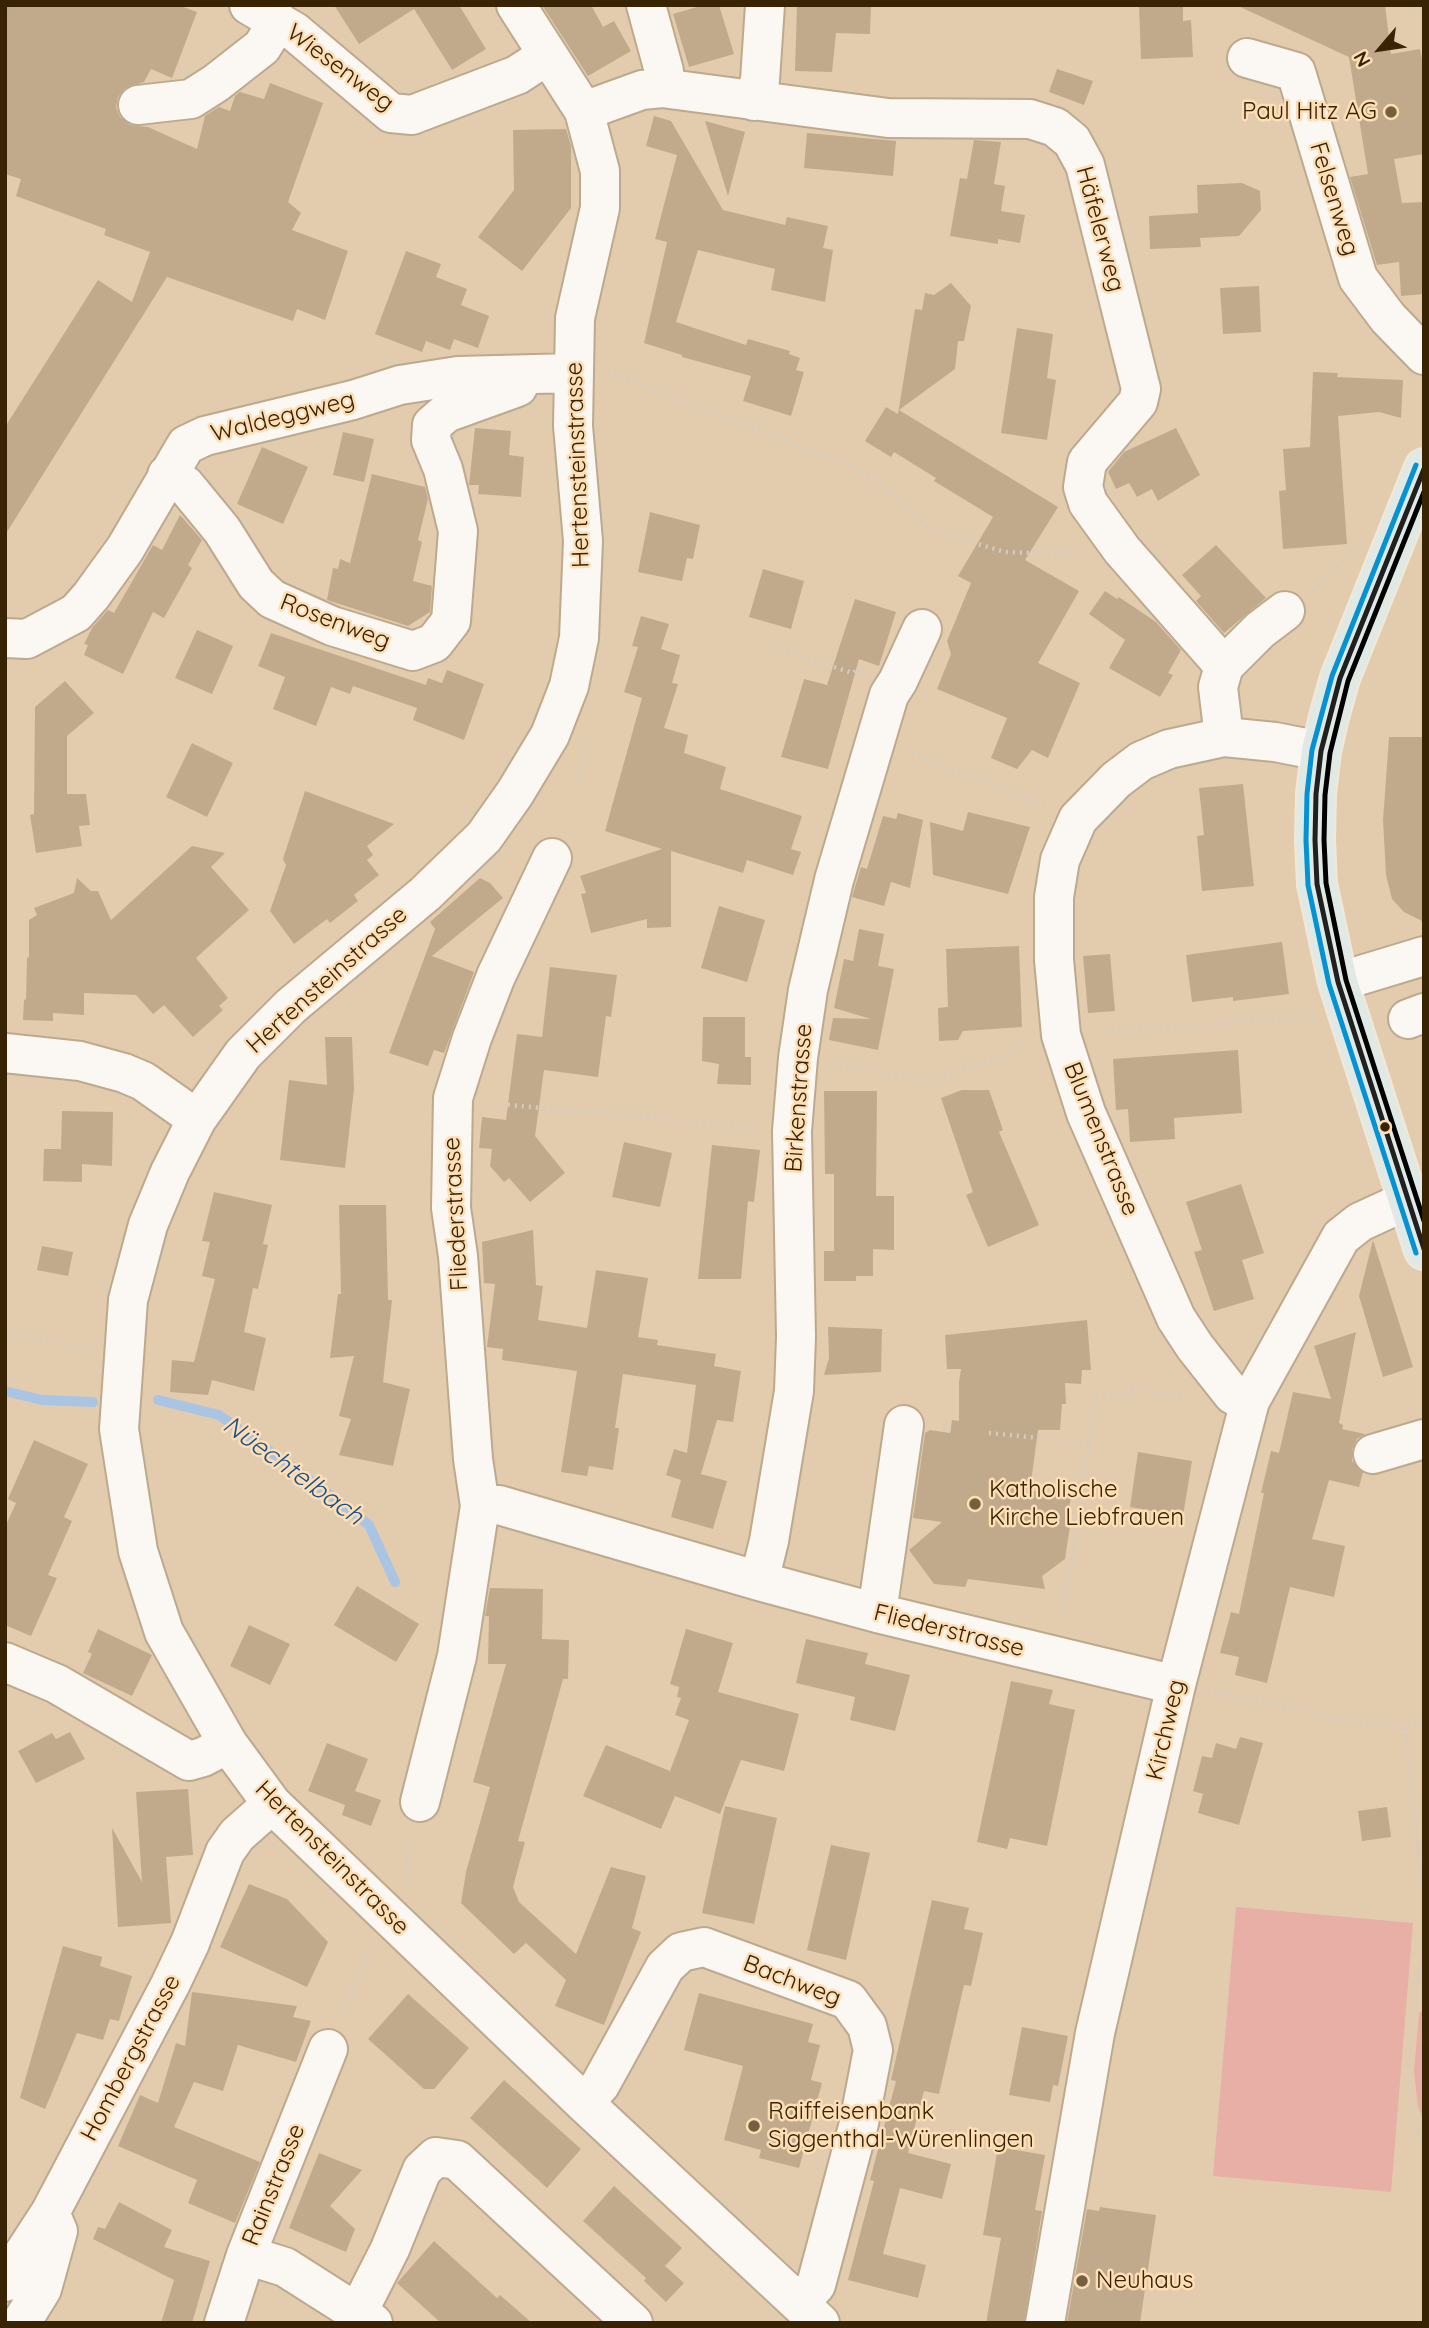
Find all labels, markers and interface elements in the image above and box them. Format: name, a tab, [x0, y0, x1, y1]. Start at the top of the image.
north arrow	[1345, 14, 1415, 84]
street label: Wiesenweg	[281, 18, 399, 118]
text: N	[1348, 47, 1376, 71]
place label: Paul Hitz AG	[1242, 98, 1377, 126]
marker: Paul Hitz AG	[1383, 104, 1399, 120]
street label: Felsenweg	[1303, 139, 1365, 259]
street label: Häfelerweg	[1069, 163, 1131, 295]
street label: Hertensteinstrasse	[560, 361, 596, 569]
street label: Waldeggweg	[208, 385, 358, 449]
street label: Rosenweg	[276, 588, 394, 656]
street label: Hertensteinstrasse	[241, 900, 413, 1060]
street label: Birkenstrasse	[779, 1023, 819, 1173]
street label: Blumenstrasse	[1057, 1058, 1145, 1220]
unlabelled marker	[1378, 1120, 1392, 1134]
street label: Fliederstrasse	[438, 1136, 474, 1292]
water label: Nüechtelbach	[217, 1410, 369, 1532]
place label: Katholische Kirche Liebfrauen	[989, 1476, 1184, 1532]
marker: Katholische Kirche Liebfrauen	[967, 1496, 983, 1512]
street label: Fliederstrasse	[871, 1598, 1027, 1664]
street label: Kirchweg	[1140, 1677, 1192, 1783]
street label: Hertensteinstrasse	[249, 1775, 415, 1941]
street label: Bachweg	[739, 1949, 845, 2013]
street label: Hombergstrasse	[75, 1970, 187, 2146]
place label: Raiffeisenbank Siggenthal-Würenlingen	[768, 2098, 1034, 2154]
marker: Raiffeisenbank Siggenthal-Würenlingen	[746, 2118, 762, 2134]
street label: Rainstrasse	[237, 2120, 311, 2250]
place label: Neuhaus	[1096, 2267, 1194, 2295]
marker: Neuhaus	[1074, 2273, 1090, 2289]

